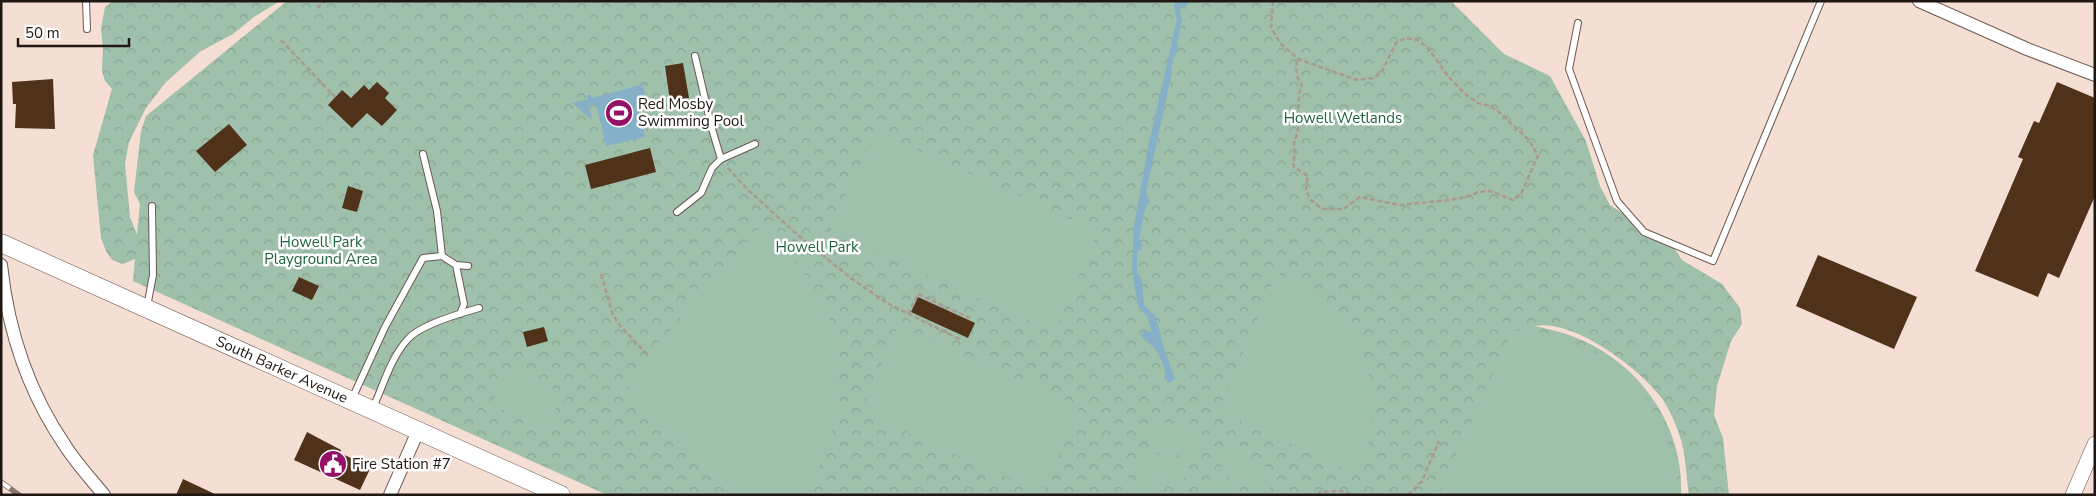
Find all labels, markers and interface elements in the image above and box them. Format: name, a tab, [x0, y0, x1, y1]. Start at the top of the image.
scale bar	[18, 15, 129, 47]
text: 50 m	[25, 23, 60, 43]
place label: Red Mosby Swimming Pool	[638, 94, 744, 131]
sports icon: Red Mosby Swimming Pool	[604, 98, 634, 128]
park label: Howell Wetlands	[1284, 108, 1402, 128]
park label: Howell Park Playground Area	[264, 232, 378, 269]
park label: Howell Park	[776, 237, 859, 257]
street label: South Barker Avenue	[213, 331, 351, 408]
public building icon: Fire Station #7	[318, 449, 348, 479]
place label: Fire Station #7	[352, 454, 451, 474]

